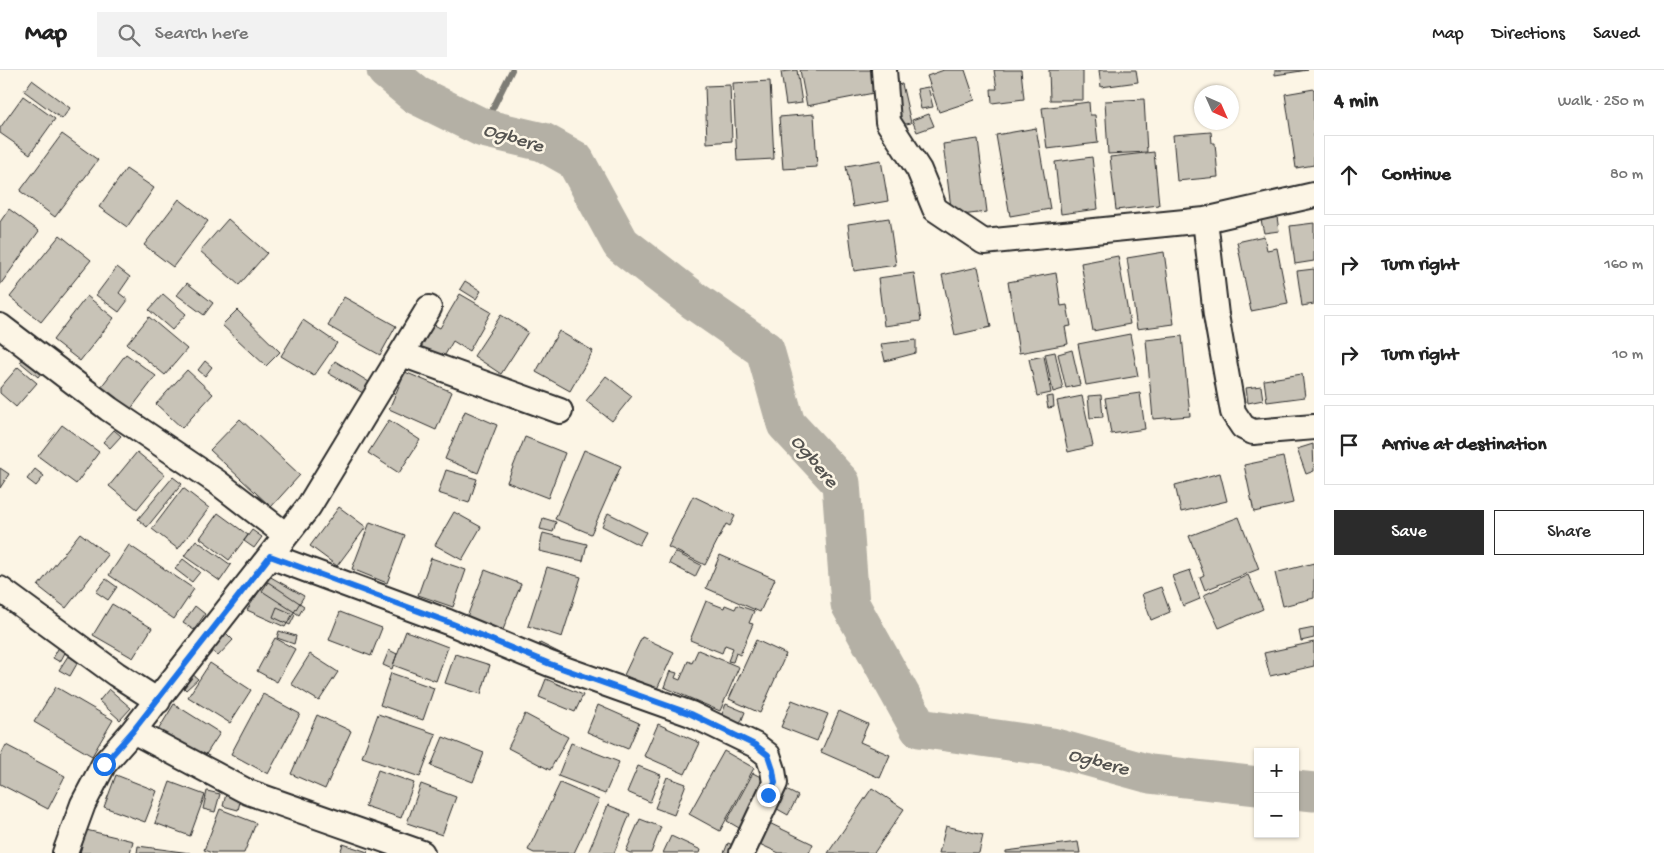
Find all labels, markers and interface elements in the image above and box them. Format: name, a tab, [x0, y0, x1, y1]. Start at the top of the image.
search box	[97, 12, 447, 57]
text: Map	[25, 20, 67, 49]
icon: search	[115, 21, 143, 49]
text: Search here	[155, 23, 248, 46]
text: Map	[1432, 24, 1464, 45]
text: Directions	[1492, 24, 1565, 45]
text: Saved	[1593, 24, 1639, 45]
north arrow	[1194, 85, 1239, 130]
text: 4 min	[1334, 90, 1378, 115]
text: Walk · 250 m	[1558, 93, 1644, 112]
water label: Ogbere	[480, 119, 546, 160]
icon: ahead	[1335, 161, 1363, 189]
text: Continue	[1382, 164, 1451, 187]
text: 80 m	[1610, 166, 1643, 185]
icon: right	[1335, 251, 1363, 279]
text: Turn right	[1382, 254, 1458, 277]
text: 160 m	[1604, 256, 1643, 275]
icon: right	[1335, 341, 1363, 369]
text: Turn right	[1382, 344, 1458, 367]
text: 10 m	[1612, 346, 1643, 365]
water label: Ogbere	[785, 431, 842, 494]
icon: arrive	[1335, 431, 1363, 459]
text: Arrive at destination	[1382, 434, 1546, 457]
button: Save	[1334, 510, 1484, 555]
button: Share	[1494, 510, 1644, 555]
water label: Ogbere	[1065, 744, 1132, 783]
map controls	[1254, 748, 1299, 838]
button: +	[1254, 748, 1299, 793]
route start	[93, 753, 116, 776]
route end	[757, 784, 780, 807]
button: −	[1254, 793, 1299, 838]

